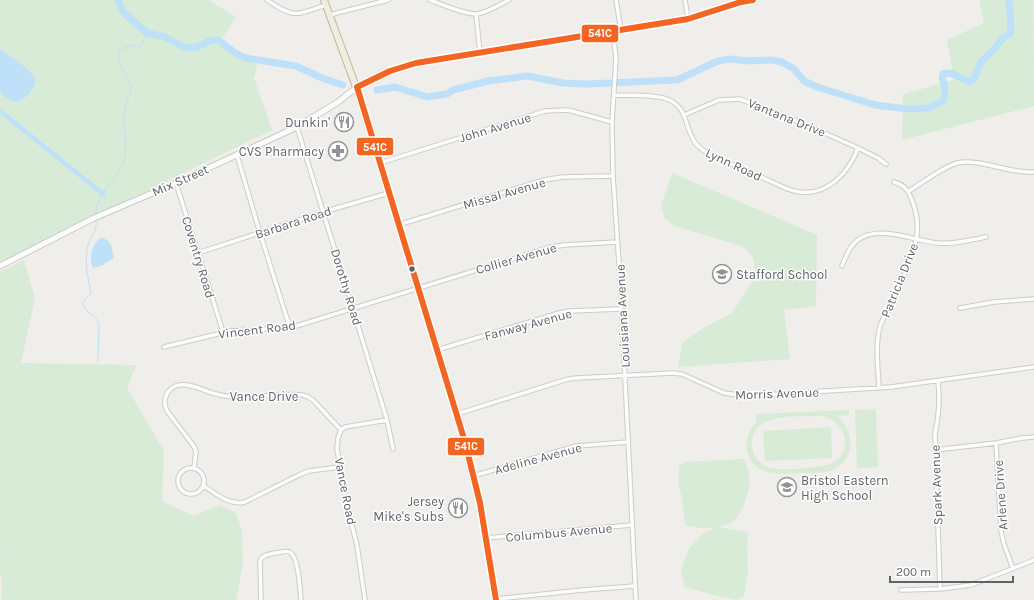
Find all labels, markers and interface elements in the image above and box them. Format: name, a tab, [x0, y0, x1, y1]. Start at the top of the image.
line badge: 541C	[581, 24, 619, 43]
text: 541C	[588, 27, 612, 40]
street label: Vantana Drive	[746, 95, 828, 140]
street label: John Avenue	[458, 109, 533, 145]
restaurant icon: Dunkin'	[333, 111, 355, 133]
place label: Dunkin'	[285, 115, 330, 130]
line badge: 541C	[356, 137, 394, 156]
pharmacy icon: CVS Pharmacy	[327, 140, 349, 162]
text: 541C	[363, 141, 387, 154]
place label: CVS Pharmacy	[239, 144, 324, 159]
street label: Lynn Road	[703, 145, 764, 184]
street label: Mix Street	[150, 161, 211, 200]
street label: Missal Avenue	[461, 174, 547, 212]
street label: Barbara Road	[253, 203, 333, 242]
street label: Coventry Road	[179, 214, 218, 300]
street label: Collier Avenue	[474, 240, 559, 277]
street label: Patricia Drive	[878, 240, 921, 320]
street label: Dorothy Road	[328, 247, 365, 327]
school or university icon: Stafford School	[711, 263, 733, 285]
unlabelled marker	[407, 264, 417, 274]
street label: Louisiana Avenue	[612, 264, 633, 368]
place label: Stafford School	[736, 267, 828, 282]
street label: Fanway Avenue	[483, 306, 574, 343]
street label: Vincent Road	[217, 317, 297, 342]
street label: Morris Avenue	[735, 385, 820, 402]
street label: Vance Drive	[230, 389, 299, 404]
line badge: 541C	[447, 437, 485, 456]
text: 541C	[454, 440, 478, 453]
street label: Adeline Avenue	[493, 440, 584, 477]
street label: Spark Avenue	[928, 444, 945, 525]
street label: Vance Road	[332, 456, 359, 526]
street label: Arlene Drive	[991, 459, 1010, 531]
place label: Bristol Eastern High School	[801, 473, 889, 503]
school or university icon: Bristol Eastern High School	[776, 476, 798, 498]
place label: Jersey Mike's Subs	[373, 494, 444, 524]
restaurant icon: Jersey Mike's Subs	[447, 497, 469, 519]
street label: Columbus Avenue	[505, 520, 613, 545]
scale bar	[890, 558, 1013, 584]
text: 200 m	[896, 565, 931, 579]

